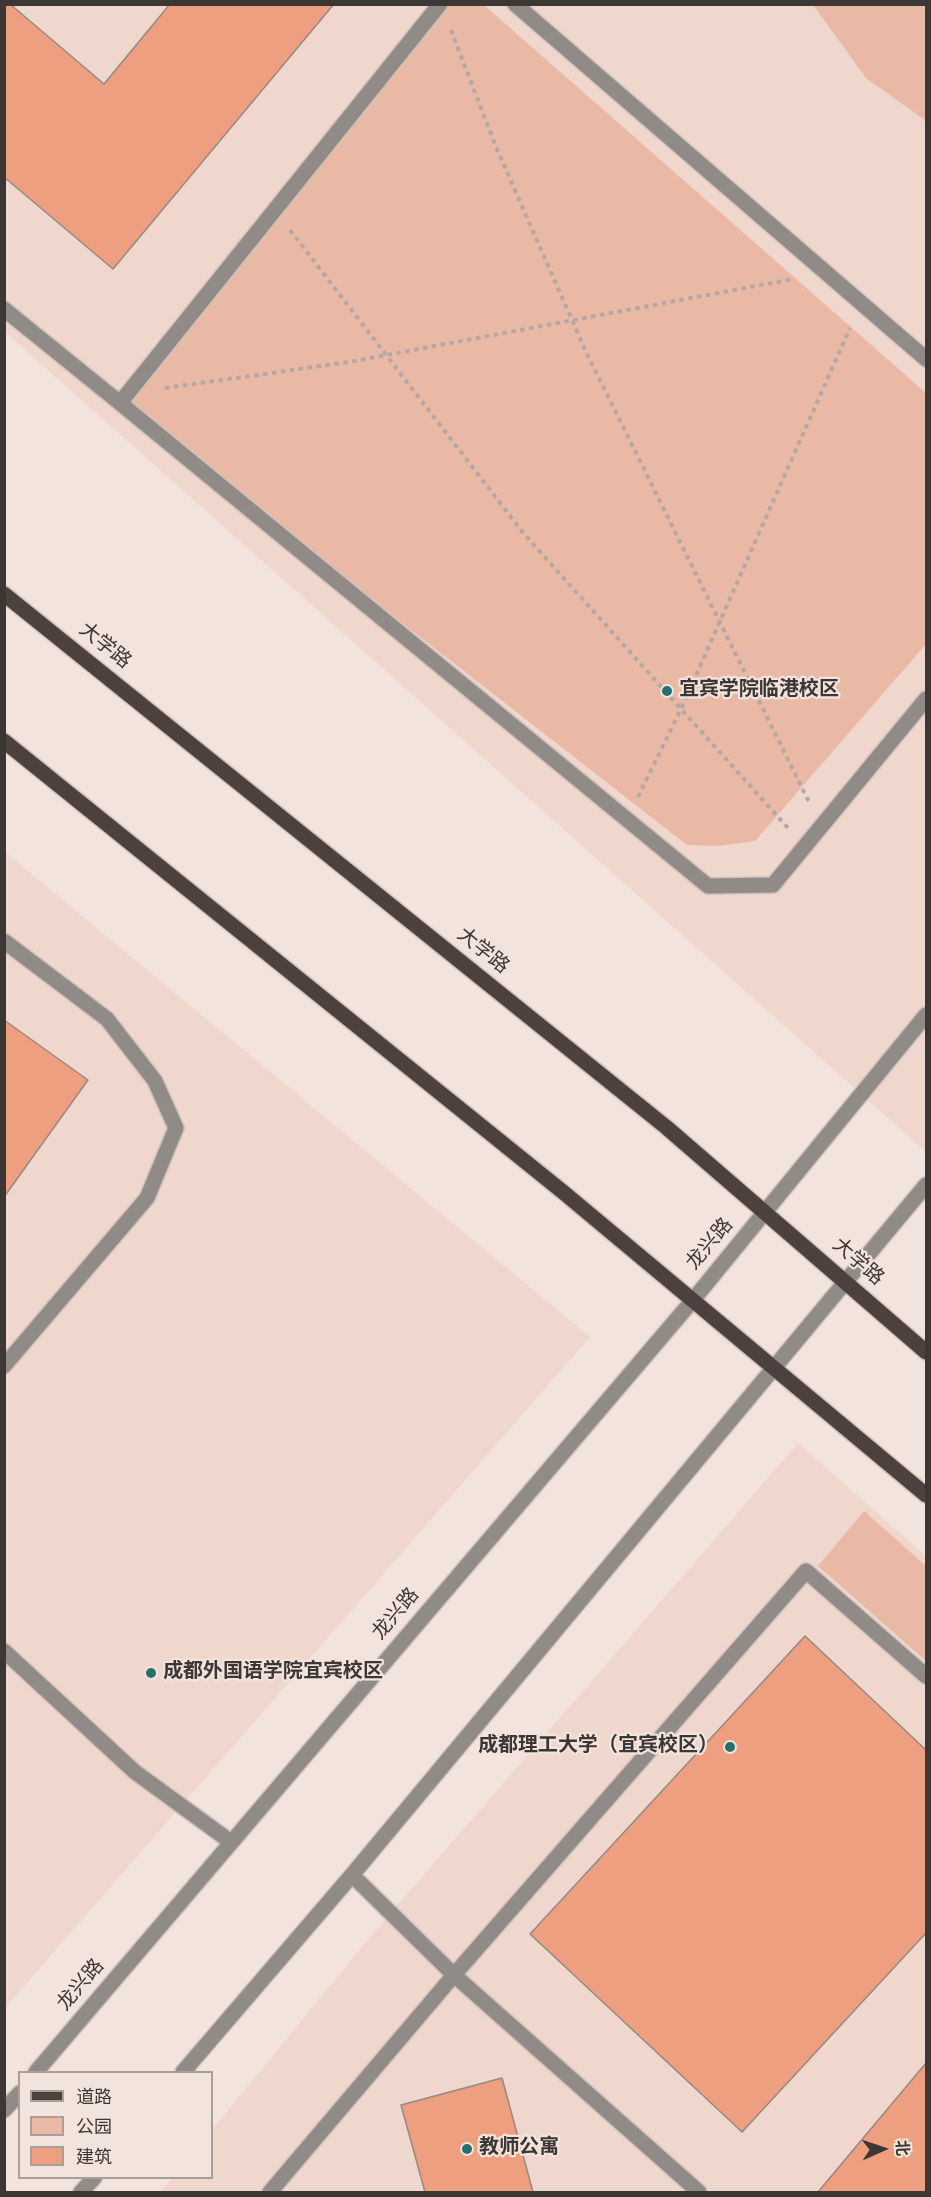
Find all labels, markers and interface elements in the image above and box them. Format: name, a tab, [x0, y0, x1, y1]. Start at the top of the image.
street label: 大学路	[73, 619, 135, 675]
place label: 宜宾学院临港校区	[679, 679, 839, 703]
marker: 宜宾学院临港校区	[660, 684, 674, 698]
street label: 大学路	[451, 924, 513, 980]
street label: 龙兴路	[683, 1214, 739, 1276]
street label: 大学路	[826, 1234, 888, 1292]
street label: 龙兴路	[369, 1584, 425, 1646]
place label: 成都外国语学院宜宾校区	[163, 1661, 383, 1685]
marker: 成都外国语学院宜宾校区	[144, 1666, 158, 1680]
place label: 成都理工大学（宜宾校区）	[478, 1735, 718, 1759]
marker: 成都理工大学（宜宾校区）	[723, 1740, 737, 1754]
street label: 龙兴路	[54, 1955, 110, 2017]
legend	[18, 2071, 213, 2179]
text: 道路	[76, 2087, 112, 2110]
text: 公园	[76, 2117, 112, 2140]
north arrow	[853, 2119, 913, 2179]
place label: 教师公寓	[479, 2137, 559, 2161]
text: 北	[891, 2140, 911, 2157]
marker: 教师公寓	[460, 2142, 474, 2156]
text: 建筑	[76, 2147, 112, 2170]

